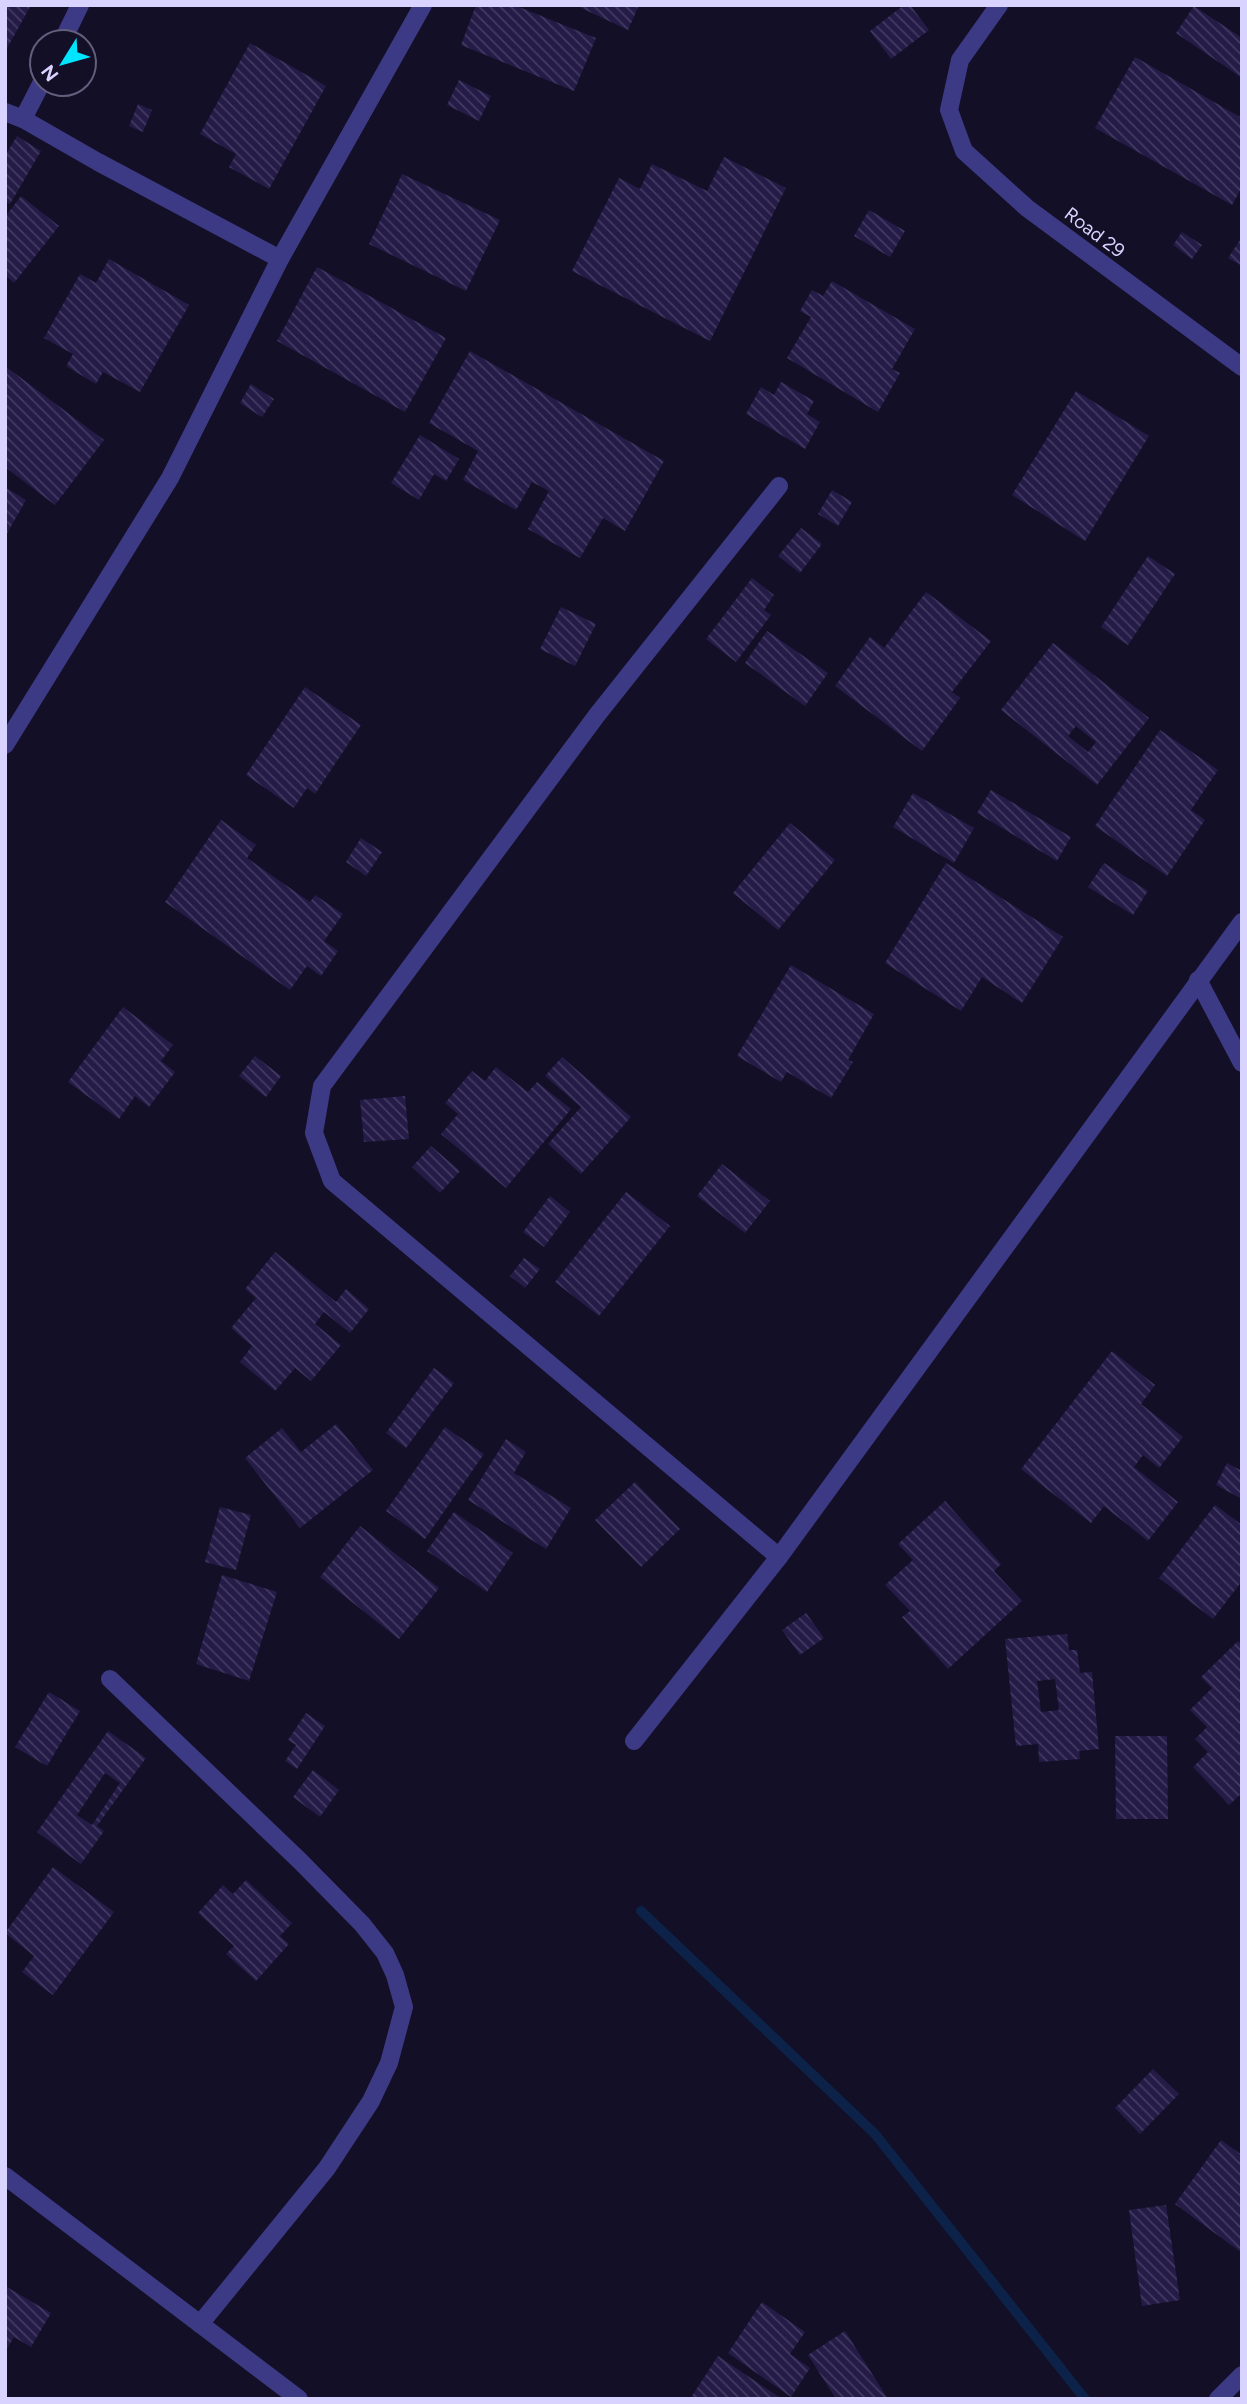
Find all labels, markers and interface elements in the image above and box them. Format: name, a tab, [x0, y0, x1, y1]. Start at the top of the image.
north arrow	[28, 28, 98, 98]
text: N	[36, 60, 63, 86]
street label: Road 29	[1060, 202, 1129, 263]

